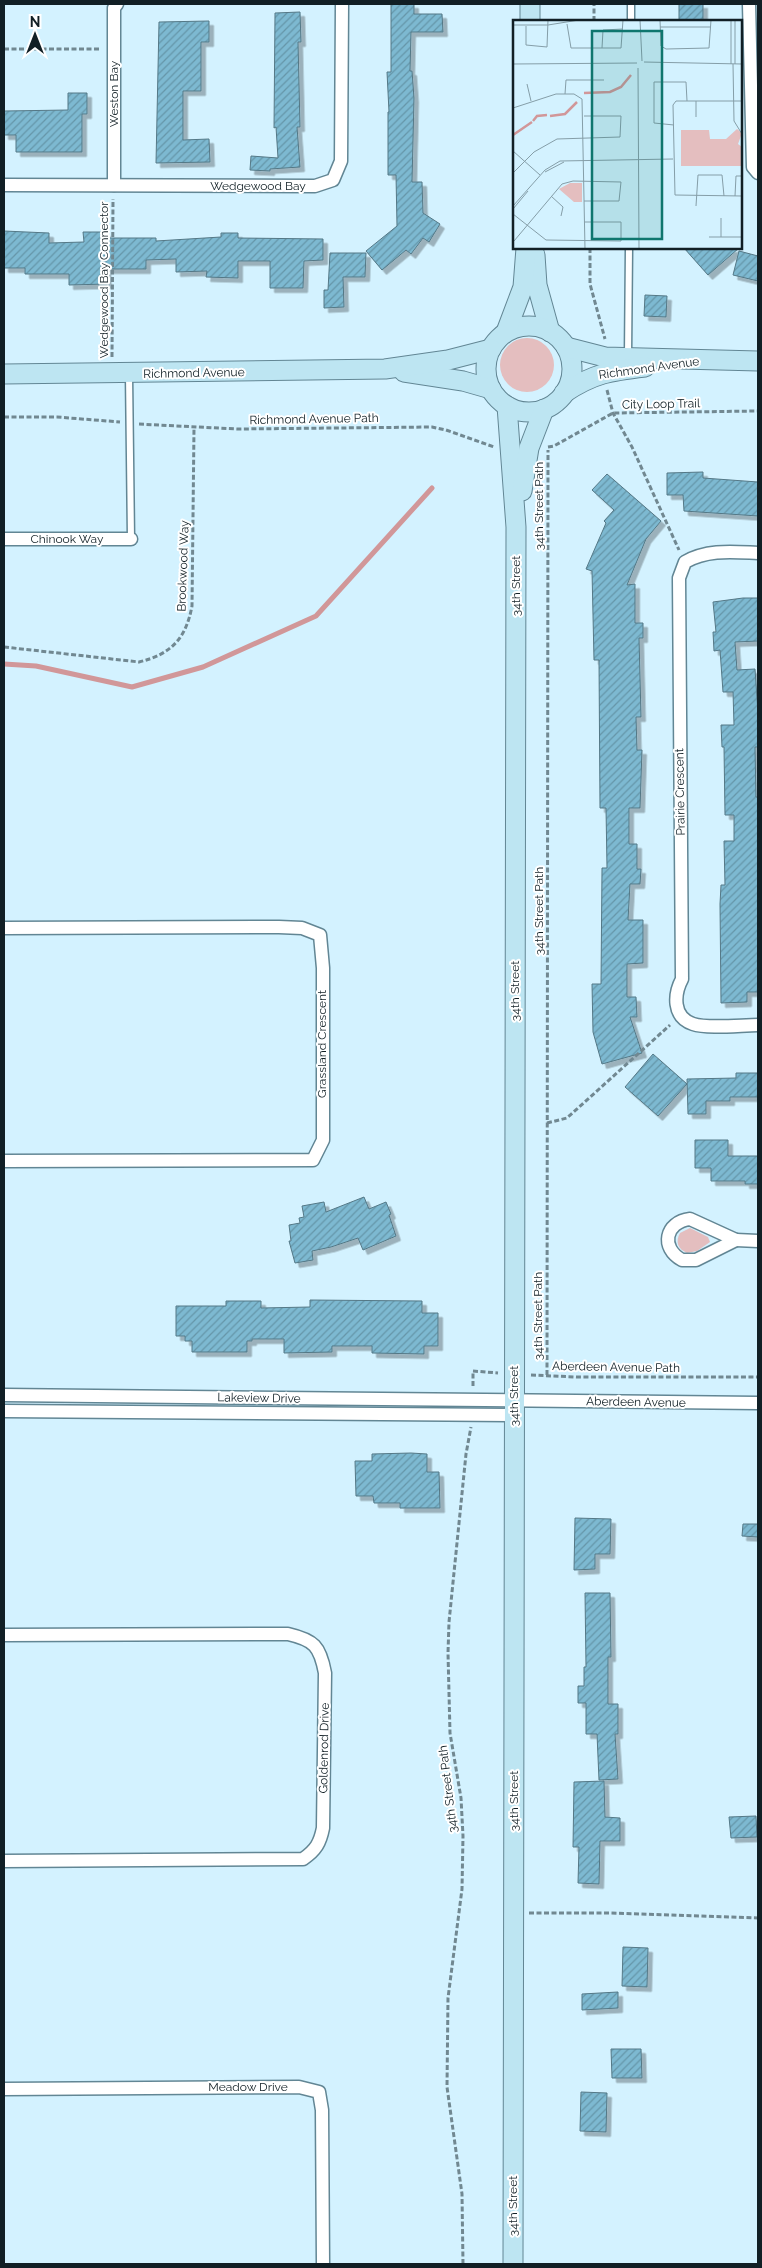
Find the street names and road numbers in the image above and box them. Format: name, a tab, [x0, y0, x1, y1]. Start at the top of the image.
street label: Weston Bay	[107, 60, 121, 127]
street label: Wedgewood Bay	[210, 179, 306, 193]
street label: Wedgewood Bay Connector	[97, 201, 111, 358]
street label: Richmond Avenue	[598, 354, 700, 382]
street label: Richmond Avenue	[143, 365, 245, 381]
street label: City Loop Trail	[622, 396, 701, 412]
street label: Richmond Avenue Path	[249, 411, 379, 427]
street label: 34th Street Path	[532, 462, 546, 550]
street label: Brookwood Way	[174, 520, 192, 612]
street label: Chinook Way	[31, 532, 104, 546]
street label: 34th Street	[509, 556, 523, 616]
street label: Prairie Crescent	[672, 748, 688, 836]
street label: 34th Street Path	[532, 867, 546, 955]
street label: 34th Street	[508, 961, 522, 1021]
street label: Grassland Crescent	[315, 990, 329, 1098]
street label: 34th Street Path	[531, 1272, 545, 1360]
street label: Aberdeen Avenue Path	[552, 1359, 680, 1375]
street label: 34th Street	[507, 1366, 521, 1426]
street label: Lakeview Drive	[217, 1390, 301, 1406]
street label: Aberdeen Avenue	[586, 1394, 686, 1410]
street label: Goldenrod Drive	[316, 1702, 332, 1794]
street label: 34th Street Path	[436, 1744, 460, 1834]
street label: 34th Street	[507, 1771, 521, 1831]
street label: Meadow Drive	[208, 2080, 288, 2094]
street label: 34th Street	[506, 2176, 520, 2236]

